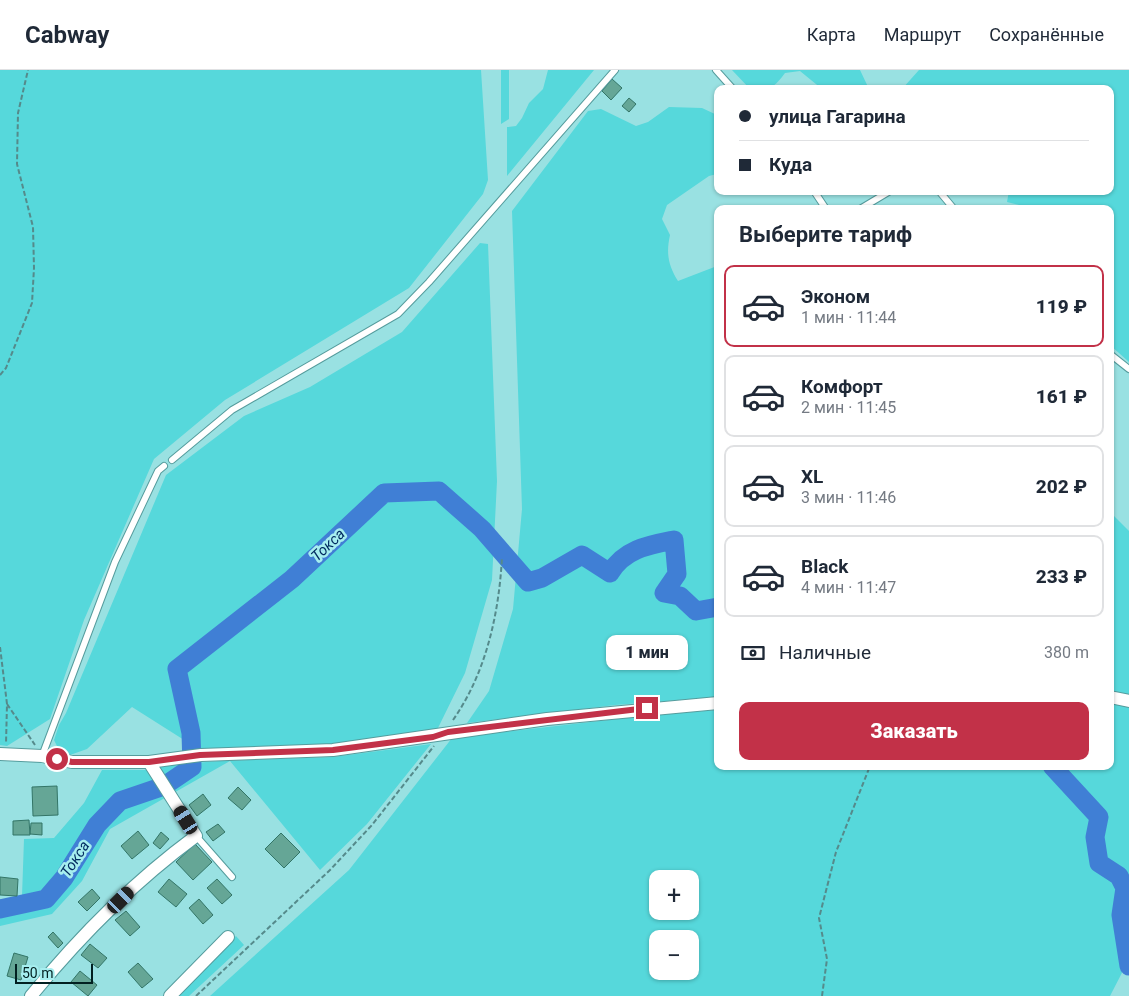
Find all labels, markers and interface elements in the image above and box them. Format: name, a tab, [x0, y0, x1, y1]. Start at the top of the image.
text: Cabway	[25, 21, 109, 49]
text: Карта	[807, 24, 856, 45]
text: Маршрут	[884, 24, 961, 45]
text: Сохранённые	[989, 24, 1104, 45]
text: улица Гагарина	[769, 105, 906, 128]
text: Куда	[769, 153, 812, 176]
text: Выберите тариф	[739, 222, 912, 247]
icon: car	[741, 284, 786, 329]
text: Эконом	[801, 285, 870, 308]
text: 119 ₽	[1036, 295, 1087, 318]
text: 1 мин · 11:44	[801, 308, 896, 327]
icon: car	[741, 374, 786, 419]
text: Комфорт	[801, 375, 883, 398]
text: 161 ₽	[1036, 385, 1087, 408]
text: 2 мин · 11:45	[801, 398, 896, 417]
icon: car	[741, 464, 786, 509]
text: XL	[801, 465, 823, 488]
text: 202 ₽	[1036, 475, 1087, 498]
text: 3 мин · 11:46	[801, 488, 896, 507]
water label: Токса	[307, 525, 349, 565]
icon: car	[741, 554, 786, 599]
text: Black	[801, 555, 848, 578]
text: 233 ₽	[1036, 565, 1087, 588]
text: 4 мин · 11:47	[801, 578, 896, 597]
callout: 1 мин	[606, 636, 688, 670]
icon: cash	[739, 639, 767, 667]
text: Наличные	[779, 641, 871, 664]
text: 1 мин	[625, 643, 669, 662]
text: 380 m	[1044, 643, 1089, 662]
route end	[636, 697, 658, 719]
button: Заказать	[739, 702, 1089, 760]
route start	[46, 748, 68, 770]
car	[171, 803, 200, 837]
water label: Токса	[57, 837, 93, 880]
map controls	[649, 870, 699, 980]
button: +	[649, 870, 699, 920]
car	[105, 884, 136, 916]
button: −	[649, 930, 699, 980]
scale bar	[15, 961, 92, 984]
text: 50 m	[22, 965, 54, 981]

